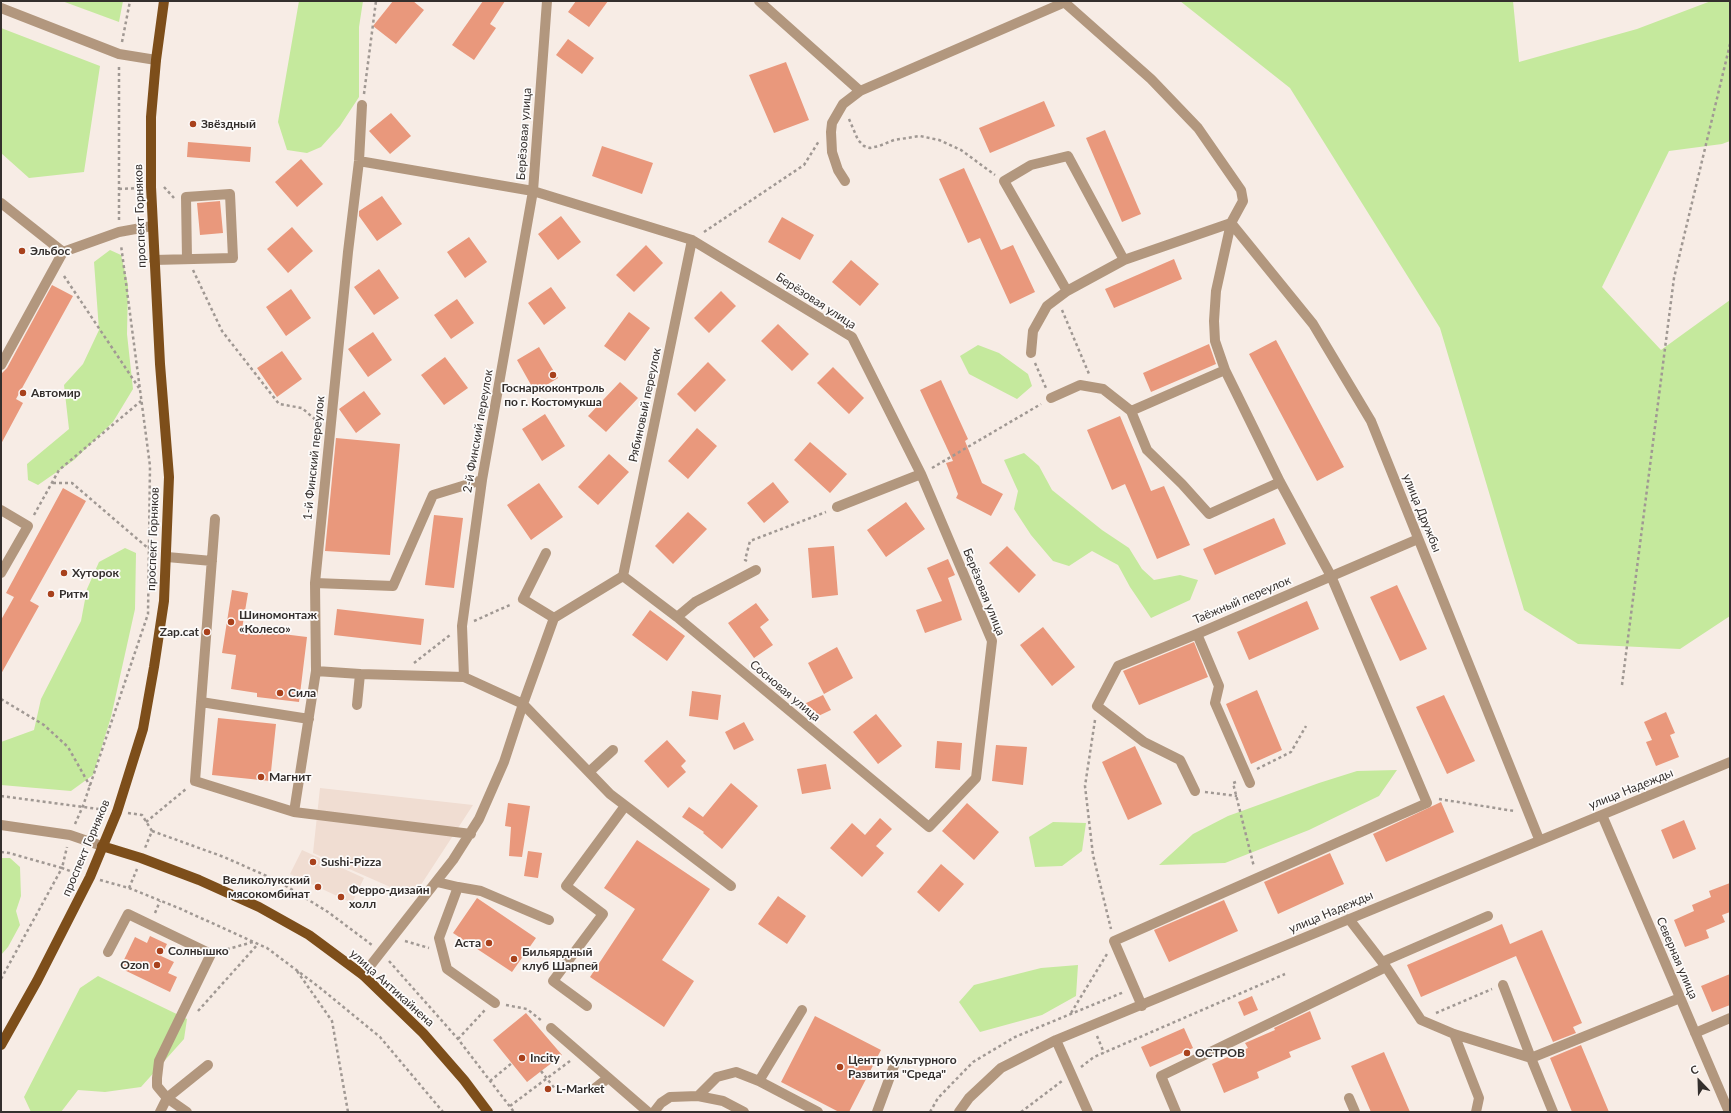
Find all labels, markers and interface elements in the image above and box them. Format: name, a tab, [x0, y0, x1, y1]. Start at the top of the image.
street label: Берёзовая улица	[514, 87, 534, 181]
place label: Звёздный	[201, 117, 256, 131]
marker: Звёздный	[188, 119, 198, 129]
street label: проспект Горняков	[131, 164, 149, 268]
place label: Эльбос	[30, 244, 70, 258]
marker: Эльбос	[17, 246, 27, 256]
street label: Берёзовая улица	[773, 270, 859, 332]
street label: Рябиновый переулок	[626, 347, 664, 463]
street label: 2-й Финский переулок	[460, 368, 496, 494]
marker: Госнаркоконтроль по г. Костомукша	[548, 370, 558, 380]
place label: Госнаркоконтроль по г. Костомукша	[502, 381, 604, 409]
place label: Автомир	[31, 386, 81, 400]
marker: Автомир	[18, 388, 28, 398]
street label: 1-й Финский переулок	[300, 395, 328, 521]
street label: улица Дружбы	[1400, 472, 1444, 554]
street label: проспект Горняков	[144, 487, 162, 591]
street label: Берёзовая улица	[960, 546, 1008, 638]
place label: Хуторок	[72, 566, 119, 580]
marker: Хуторок	[59, 568, 69, 578]
street label: Таёжный переулок	[1191, 573, 1293, 627]
place label: Ритм	[59, 587, 88, 601]
marker: Ритм	[46, 589, 56, 599]
place label: Шиномонтаж «Колесо»	[239, 608, 317, 636]
marker: Шиномонтаж «Колесо»	[226, 617, 236, 627]
place label: Zap.cat	[160, 625, 199, 639]
marker: Zap.cat	[202, 627, 212, 637]
street label: Сосновая улица	[747, 657, 823, 725]
place label: Сила	[288, 686, 316, 700]
marker: Сила	[275, 688, 285, 698]
street label: улица Надежды	[1587, 765, 1675, 813]
place label: Магнит	[269, 770, 311, 784]
marker: Магнит	[256, 772, 266, 782]
street label: проспект Горняков	[59, 797, 113, 899]
place label: Sushi-Pizza	[321, 855, 381, 869]
marker: Sushi-Pizza	[308, 857, 318, 867]
place label: Великолукский мясокомбинат	[222, 873, 310, 901]
marker: Великолукский мясокомбинат	[313, 882, 323, 892]
place label: Ферро-дизайн холл	[349, 883, 429, 911]
street label: улица Надежды	[1287, 888, 1375, 936]
marker: Ферро-дизайн холл	[336, 892, 346, 902]
street label: Северная улица	[1653, 915, 1701, 1001]
place label: Аста	[455, 936, 481, 950]
marker: Аста	[484, 938, 494, 948]
place label: Солнышко	[168, 944, 229, 958]
place label: Бильярдный клуб Шарпей	[522, 945, 598, 973]
marker: Солнышко	[155, 946, 165, 956]
street label: улица Антикайнена	[347, 946, 437, 1030]
marker: Бильярдный клуб Шарпей	[509, 954, 519, 964]
place label: Ozon	[120, 958, 149, 972]
marker: Ozon	[152, 960, 162, 970]
place label: ОСТРОВ	[1195, 1046, 1245, 1060]
marker: ОСТРОВ	[1182, 1048, 1192, 1058]
place label: Incity	[530, 1051, 560, 1065]
marker: Incity	[517, 1053, 527, 1063]
place label: Центр Культурного Развития "Среда"	[848, 1053, 957, 1081]
north arrow	[1679, 1061, 1719, 1101]
marker: Центр Культурного Развития "Среда"	[835, 1062, 845, 1072]
text: С	[1688, 1062, 1700, 1077]
place label: L-Market	[556, 1082, 605, 1096]
marker: L-Market	[543, 1084, 553, 1094]

